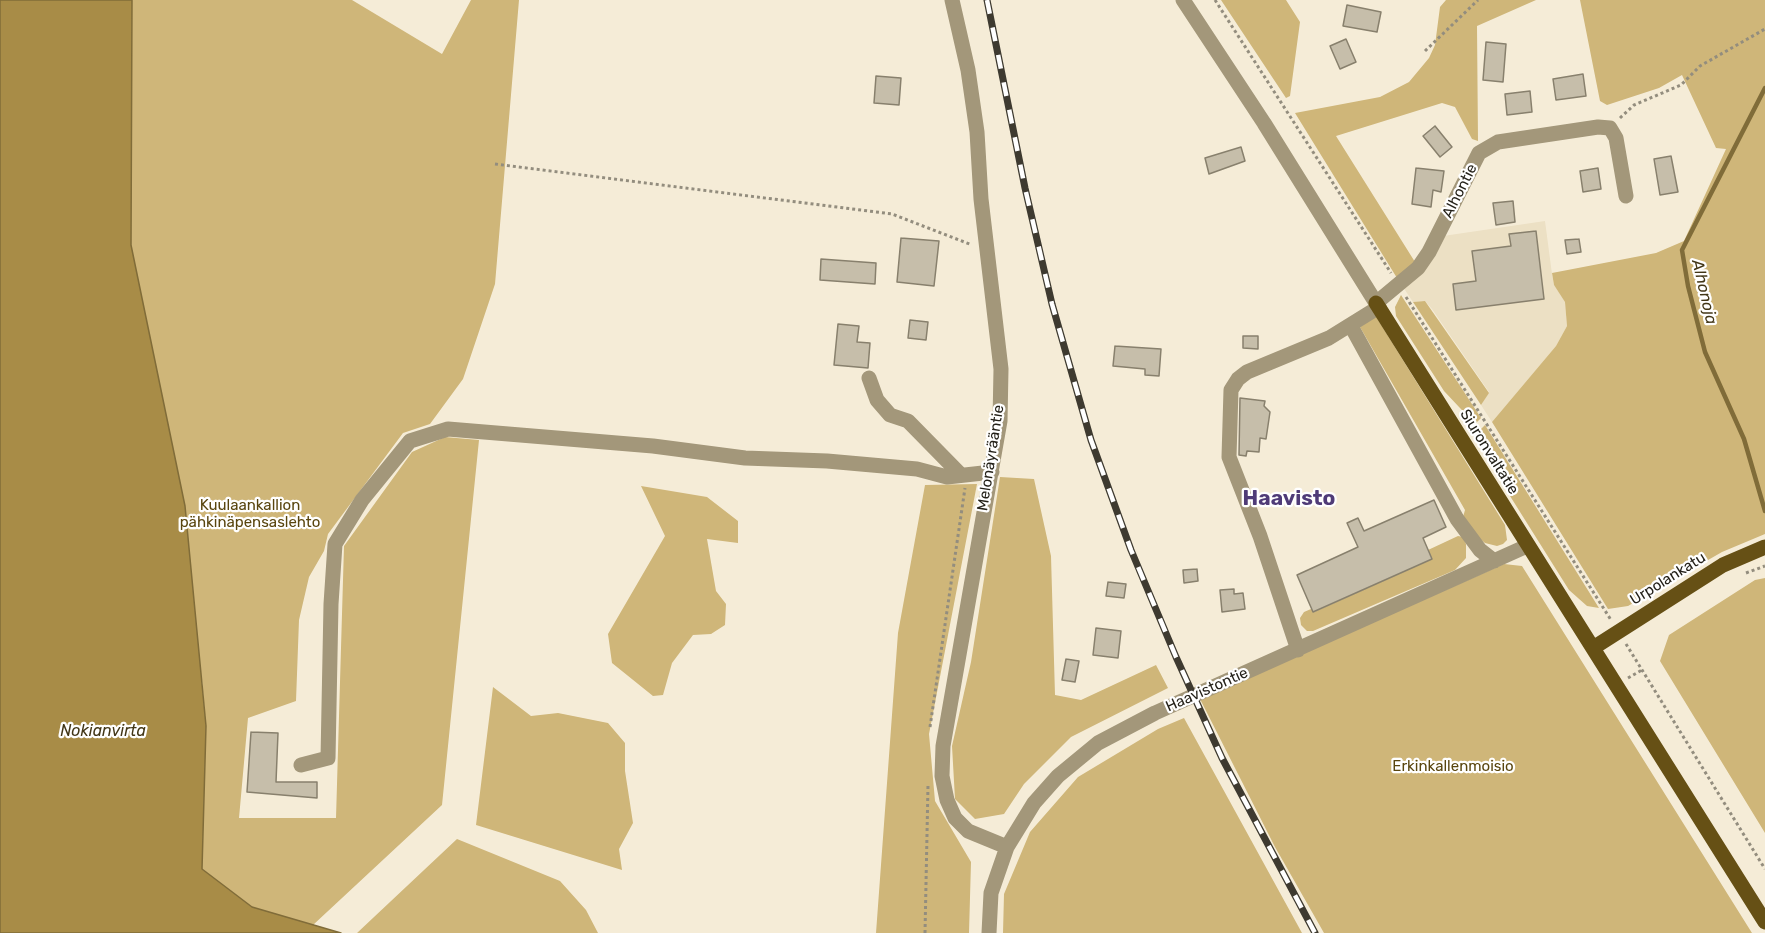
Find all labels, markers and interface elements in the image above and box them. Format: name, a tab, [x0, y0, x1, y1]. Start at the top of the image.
street label: Alhontie	[1439, 161, 1481, 221]
water label: Alhonoja	[1687, 258, 1721, 326]
street label: Melonäyrääntie	[974, 404, 1008, 512]
street label: Siuronvaltatie	[1456, 406, 1522, 498]
district label: Haavisto	[1243, 486, 1335, 512]
park label: Kuulaankallion pähkinäpensaslehto	[180, 497, 320, 532]
street label: Urpolankatu	[1627, 549, 1709, 609]
street label: Haavistontie	[1163, 664, 1251, 716]
water label: Nokianvirta	[60, 721, 146, 741]
park label: Erkinkallenmoisio	[1392, 758, 1514, 776]

